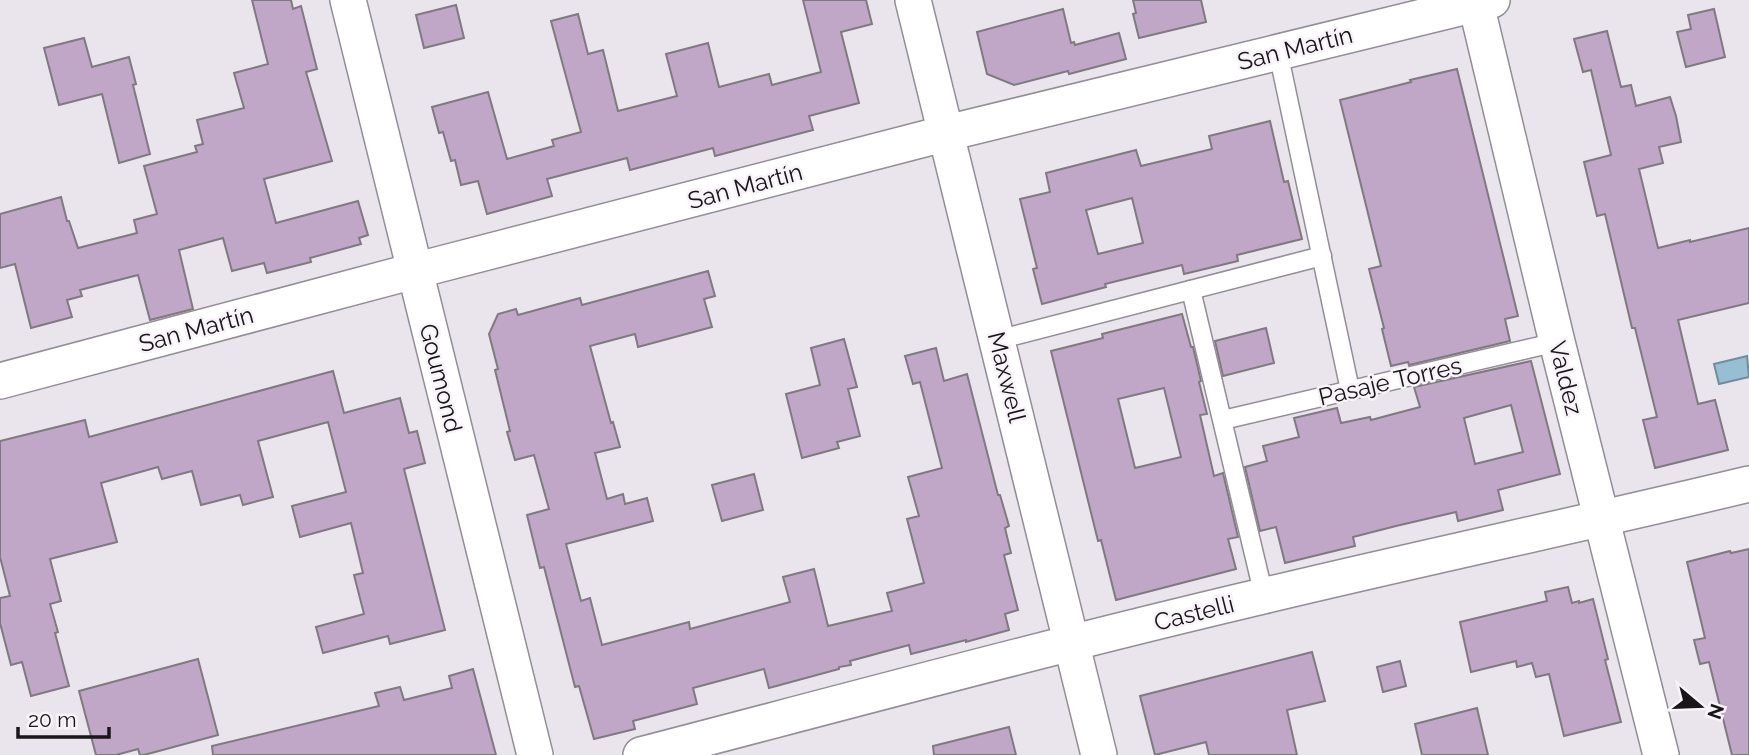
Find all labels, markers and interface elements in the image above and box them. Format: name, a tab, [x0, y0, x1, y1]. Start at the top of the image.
street label: San Martín	[1235, 20, 1355, 76]
street label: San Martín	[685, 157, 805, 215]
street label: San Martín	[136, 300, 256, 358]
street label: Goumond	[414, 321, 468, 435]
street label: Maxwell	[982, 329, 1032, 426]
street label: Valdez	[1543, 338, 1589, 418]
street label: Pasaje Torres	[1316, 350, 1464, 412]
street label: Castelli	[1151, 589, 1237, 637]
north arrow	[1665, 671, 1735, 741]
scale bar	[18, 696, 108, 740]
text: N	[1703, 701, 1729, 722]
text: 20 m	[28, 707, 76, 732]

